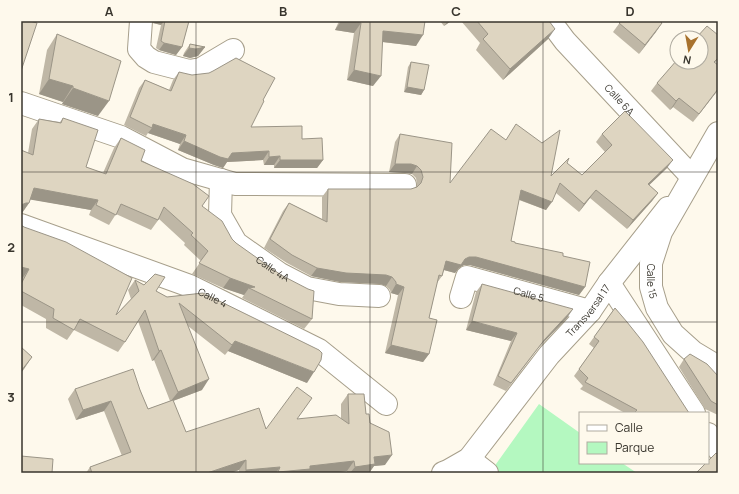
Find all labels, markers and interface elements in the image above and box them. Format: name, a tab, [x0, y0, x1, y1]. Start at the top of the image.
text: A	[105, 2, 114, 20]
text: B	[279, 2, 287, 20]
text: C	[451, 2, 461, 20]
text: D	[625, 2, 635, 20]
north arrow	[669, 30, 709, 70]
text: N	[682, 52, 692, 68]
street label: Calle 6A	[602, 81, 638, 119]
text: 1	[8, 88, 14, 106]
text: 2	[7, 238, 15, 256]
street label: Calle 4A	[253, 252, 292, 285]
street label: Calle 15	[644, 264, 661, 300]
street label: Transversal 17	[563, 281, 613, 340]
street label: Calle 5	[512, 283, 546, 305]
street label: Calle 4	[196, 284, 230, 310]
text: 3	[7, 388, 15, 406]
legend	[579, 412, 709, 464]
text: Calle	[615, 419, 643, 436]
text: Parque	[615, 439, 654, 456]

